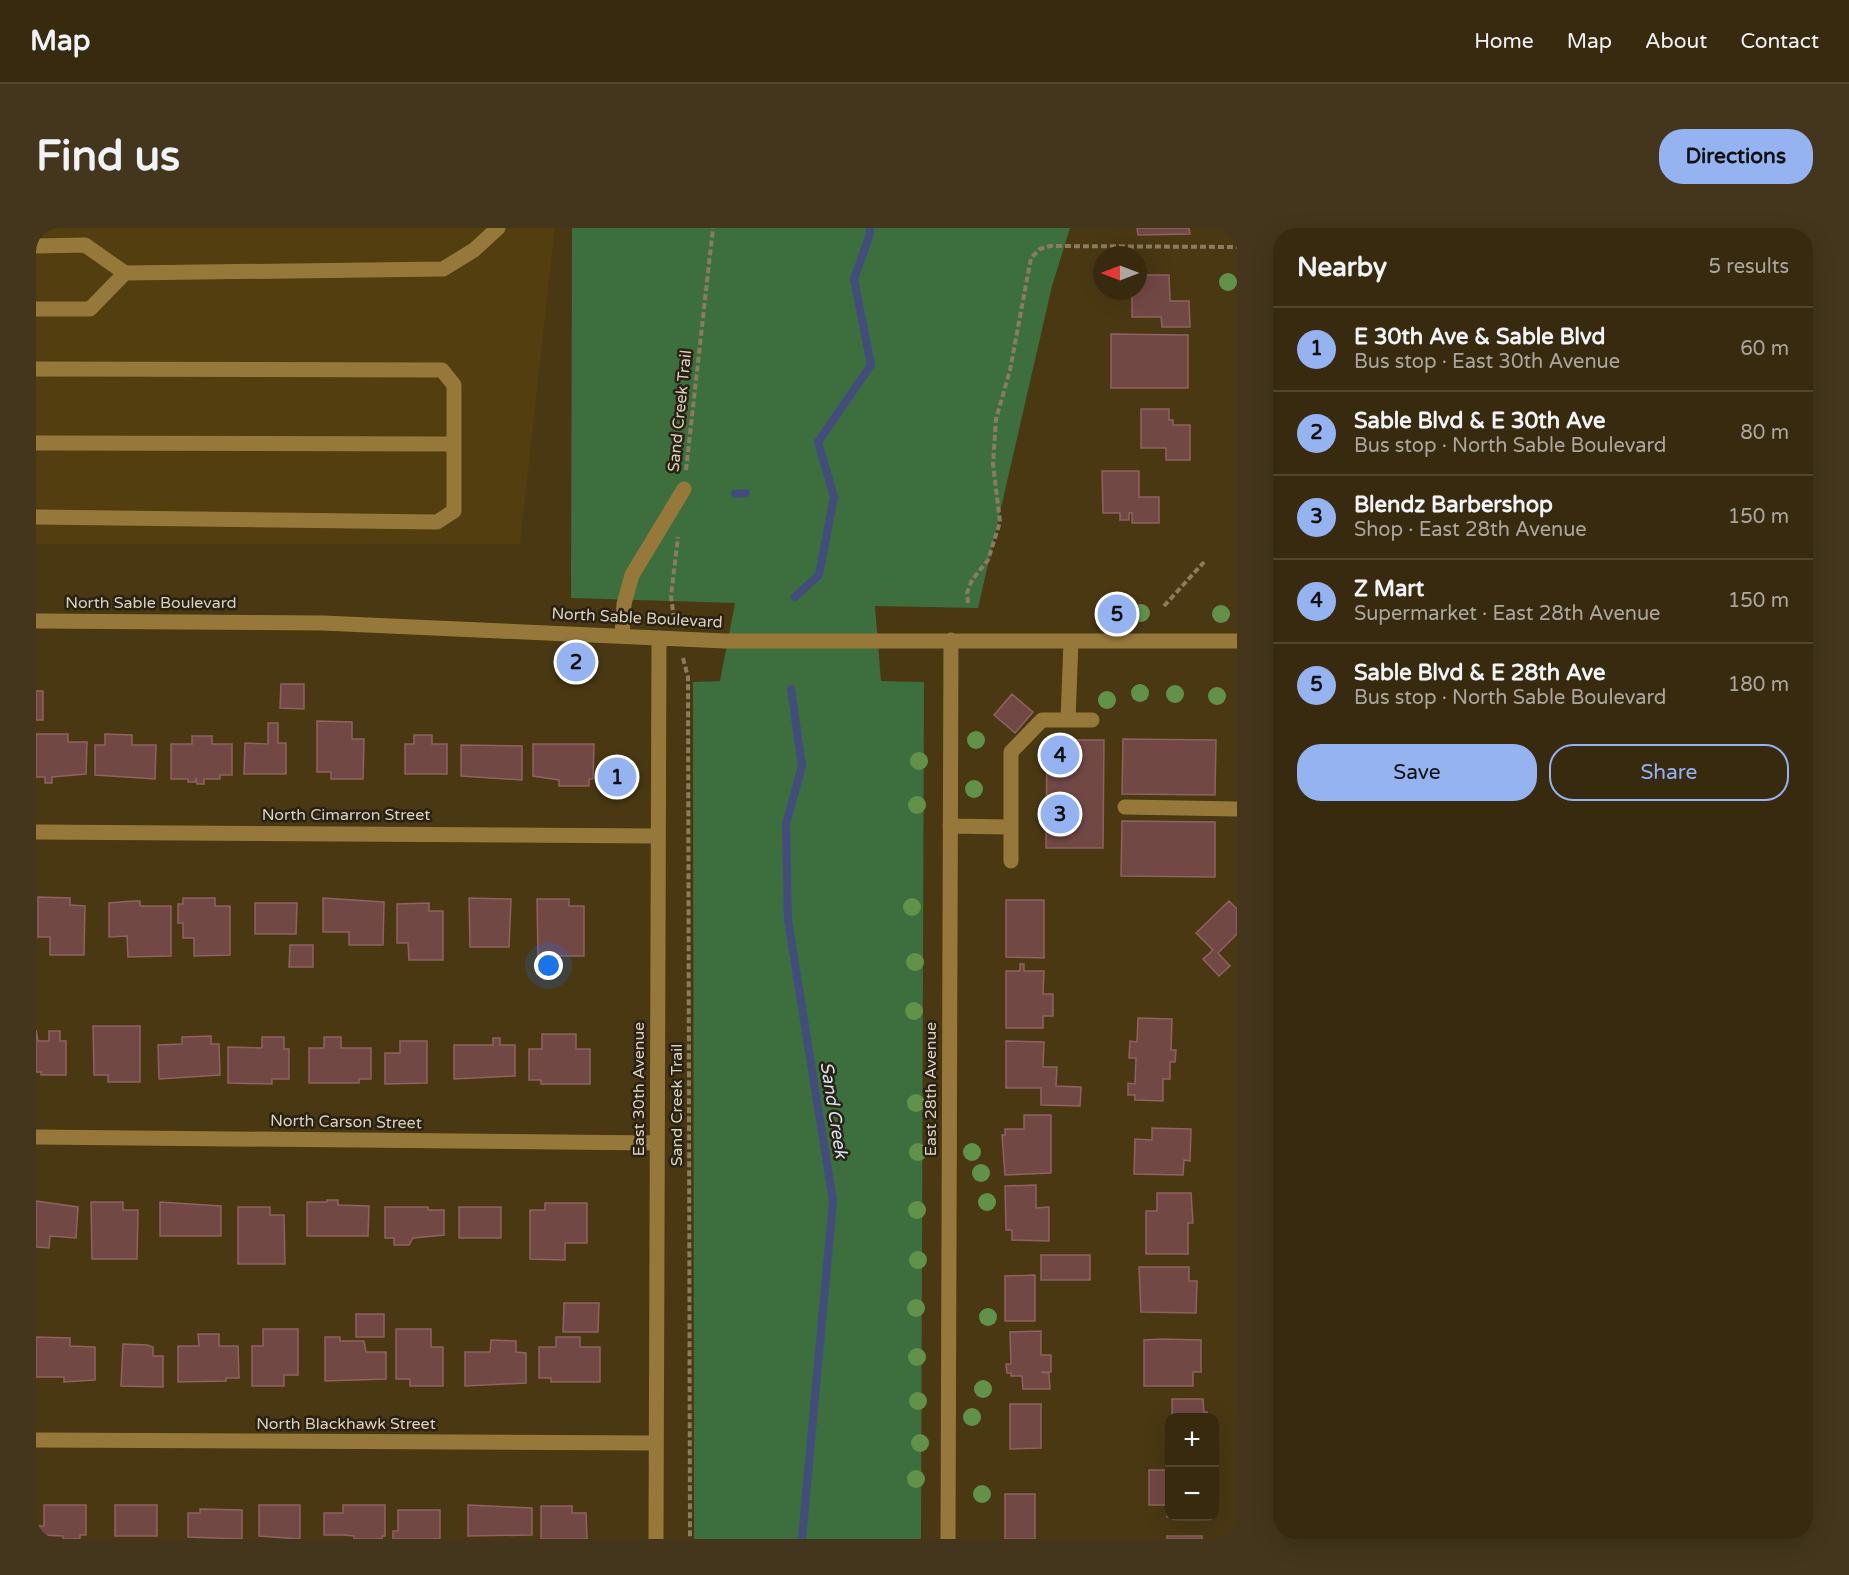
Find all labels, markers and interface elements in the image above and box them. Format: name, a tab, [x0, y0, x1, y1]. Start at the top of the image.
text: Map	[30, 24, 90, 58]
text: Home	[1474, 29, 1534, 54]
text: Map	[1567, 29, 1612, 54]
text: About	[1645, 29, 1707, 54]
text: Contact	[1740, 29, 1819, 54]
button: Directions	[1659, 129, 1813, 184]
text: Find us	[36, 131, 180, 182]
north arrow	[1093, 246, 1147, 300]
text: Nearby	[1297, 252, 1387, 283]
text: 5 results	[1709, 255, 1789, 279]
text: E 30th Ave & Sable Blvd	[1354, 324, 1605, 350]
text: 1	[1310, 337, 1323, 361]
text: 60 m	[1740, 337, 1789, 361]
street label: Sand Creek Trail	[664, 349, 696, 473]
text: Bus stop · East 30th Avenue	[1354, 350, 1620, 374]
text: Sable Blvd & E 30th Ave	[1354, 408, 1605, 434]
text: 2	[1310, 421, 1323, 445]
text: 80 m	[1740, 421, 1789, 445]
text: Bus stop · North Sable Boulevard	[1354, 434, 1666, 458]
text: Blendz Barbershop	[1354, 492, 1553, 518]
text: 3	[1310, 505, 1323, 529]
text: 150 m	[1728, 505, 1789, 529]
text: Shop · East 28th Avenue	[1354, 518, 1587, 542]
text: Z Mart	[1354, 576, 1424, 602]
text: 4	[1310, 589, 1323, 613]
text: 150 m	[1728, 589, 1789, 613]
pin: 5	[1098, 592, 1136, 636]
street label: North Sable Boulevard	[65, 593, 237, 613]
text: Supermarket · East 28th Avenue	[1354, 602, 1660, 626]
street label: North Sable Boulevard	[551, 604, 723, 632]
pin: 2	[556, 640, 596, 684]
text: Sable Blvd & E 28th Ave	[1354, 660, 1605, 686]
text: 5	[1310, 673, 1323, 697]
text: 180 m	[1728, 673, 1789, 697]
text: Bus stop · North Sable Boulevard	[1354, 686, 1666, 710]
pin: 4	[1040, 732, 1080, 778]
button: Save	[1297, 744, 1537, 801]
button: Share	[1549, 744, 1789, 801]
pin: 1	[598, 754, 636, 800]
pin: 3	[1040, 792, 1080, 836]
street label: North Cimarron Street	[262, 805, 430, 825]
your location	[534, 951, 563, 980]
street label: East 30th Avenue	[629, 1022, 649, 1156]
street label: East 28th Avenue	[921, 1022, 941, 1156]
street label: Sand Creek Trail	[667, 1044, 687, 1166]
water label: Sand Creek	[816, 1060, 853, 1161]
street label: North Carson Street	[270, 1111, 422, 1133]
map controls	[1165, 1413, 1219, 1521]
button: +	[1165, 1413, 1219, 1467]
street label: North Blackhawk Street	[256, 1414, 436, 1434]
button: −	[1165, 1467, 1219, 1521]

